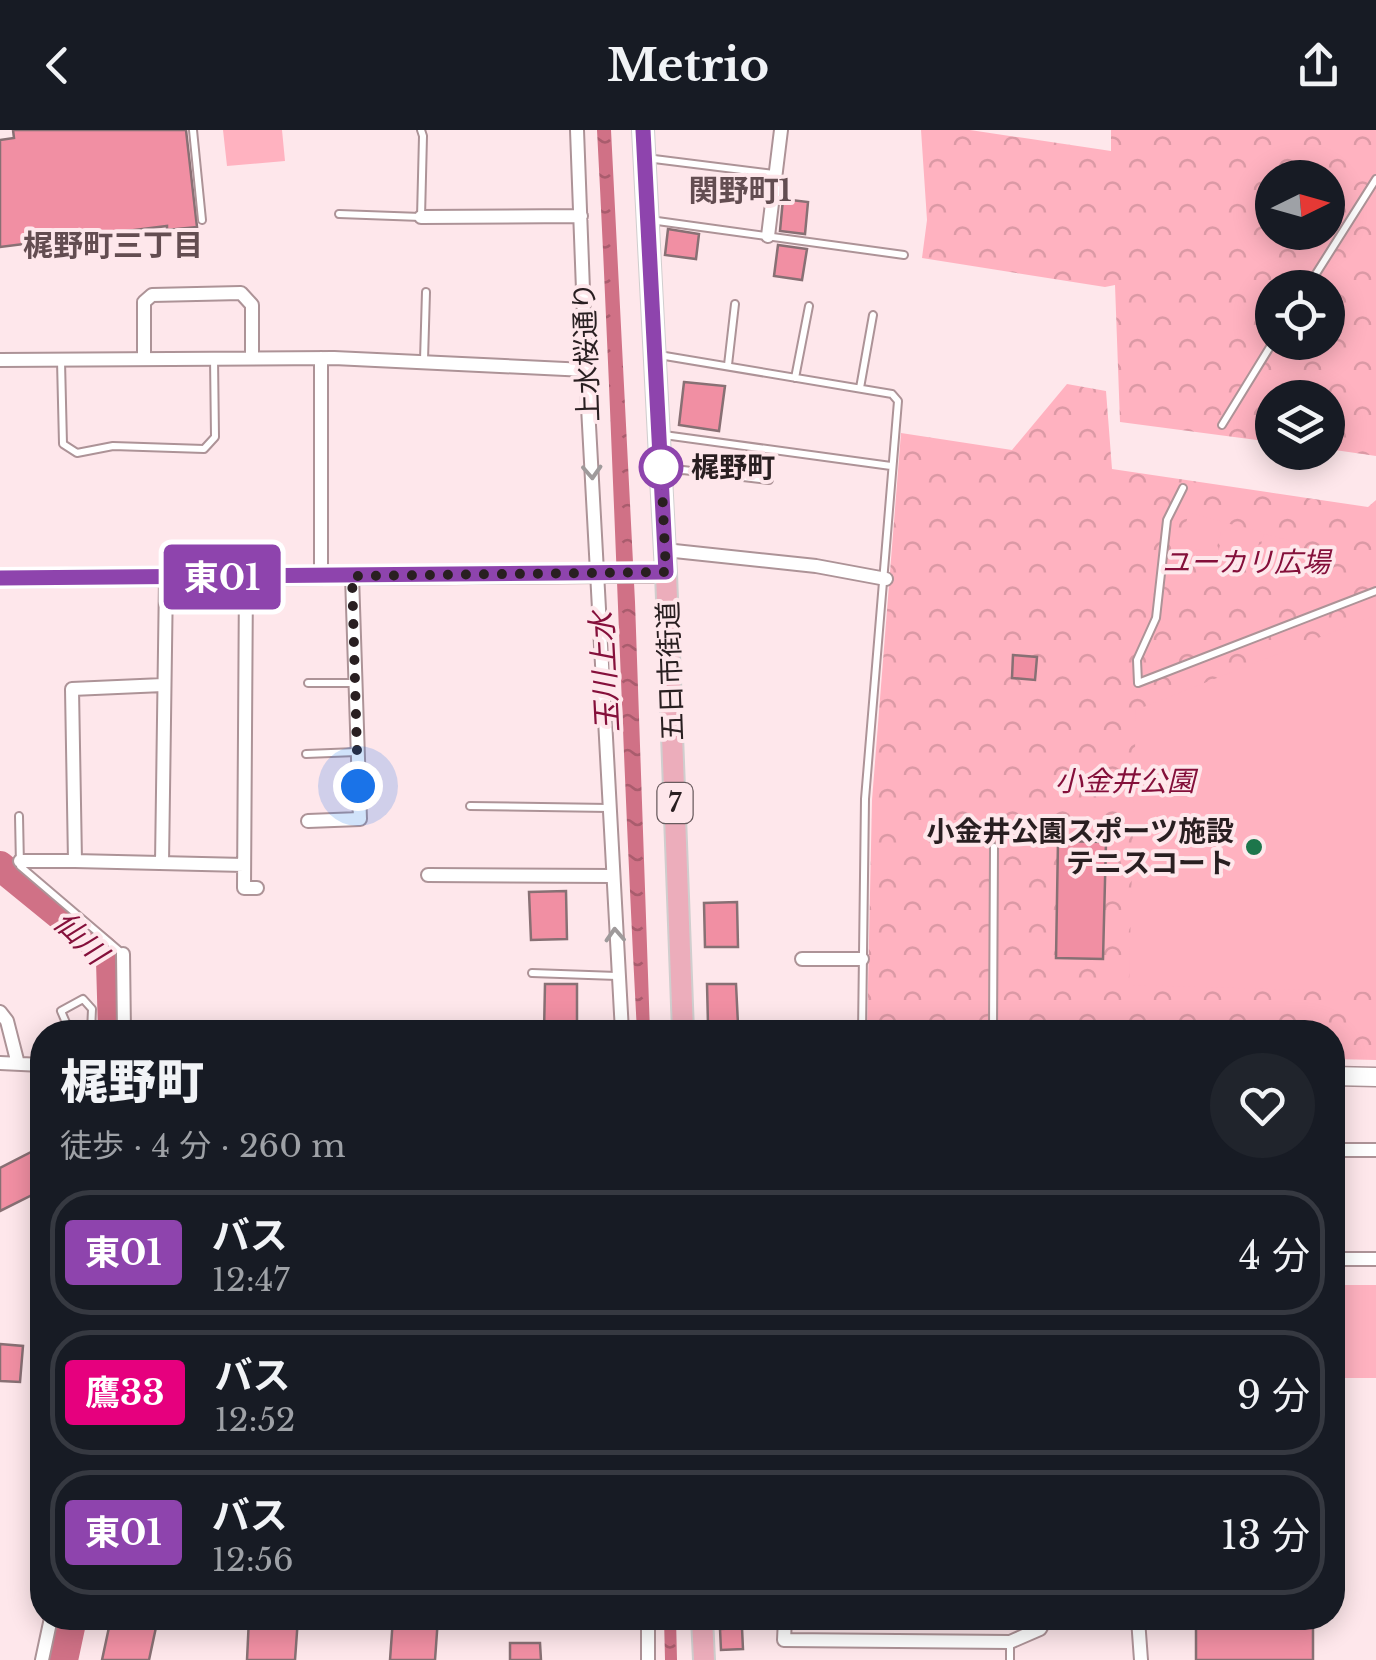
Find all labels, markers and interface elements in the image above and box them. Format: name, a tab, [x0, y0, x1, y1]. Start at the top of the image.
text: Metrio	[607, 37, 769, 93]
icon: back	[30, 38, 85, 93]
icon: share	[1291, 38, 1346, 93]
north arrow	[1255, 160, 1345, 250]
map controls	[1255, 160, 1345, 470]
district label: 関野町1	[688, 172, 792, 209]
district label: 梶野町三丁目	[23, 227, 203, 264]
button: locate	[1255, 270, 1345, 360]
street label: 上水桜通り	[567, 281, 606, 423]
button: layers	[1255, 380, 1345, 470]
marker: 梶野町	[640, 446, 682, 488]
place label: 梶野町	[691, 450, 775, 485]
one-way arrow	[581, 465, 602, 481]
line badge: 東01	[164, 544, 280, 610]
park label: ユーカリ広場	[1162, 545, 1333, 580]
text: 東01	[184, 556, 260, 599]
street label: 五日市街道	[651, 600, 690, 742]
water label: 玉川上水	[583, 608, 626, 733]
your location	[333, 761, 383, 811]
park label: 小金井公園	[1055, 764, 1199, 799]
road number: 7	[658, 783, 692, 823]
place label: 小金井公園スポーツ施設 テニスコート	[927, 814, 1234, 881]
marker: 小金井公園スポーツ施設 テニスコート	[1243, 836, 1265, 858]
water label: 仙川	[46, 903, 117, 974]
one-way arrow	[605, 927, 626, 943]
text: 梶野町	[60, 1052, 204, 1112]
button: heart	[1210, 1053, 1315, 1158]
text: 徒歩 · 4 分 · 260 m	[60, 1126, 346, 1166]
text: バス	[212, 1212, 288, 1259]
text: 東01	[85, 1231, 162, 1274]
text: 4 分	[1239, 1232, 1310, 1279]
text: 12:47	[212, 1260, 290, 1300]
text: バス	[215, 1352, 291, 1399]
text: 鷹33	[85, 1371, 165, 1414]
text: 9 分	[1237, 1372, 1310, 1419]
text: 12:52	[215, 1400, 296, 1440]
text: バス	[212, 1492, 288, 1539]
text: 東01	[85, 1511, 162, 1554]
text: 13 分	[1221, 1512, 1310, 1559]
text: 12:56	[212, 1540, 294, 1580]

